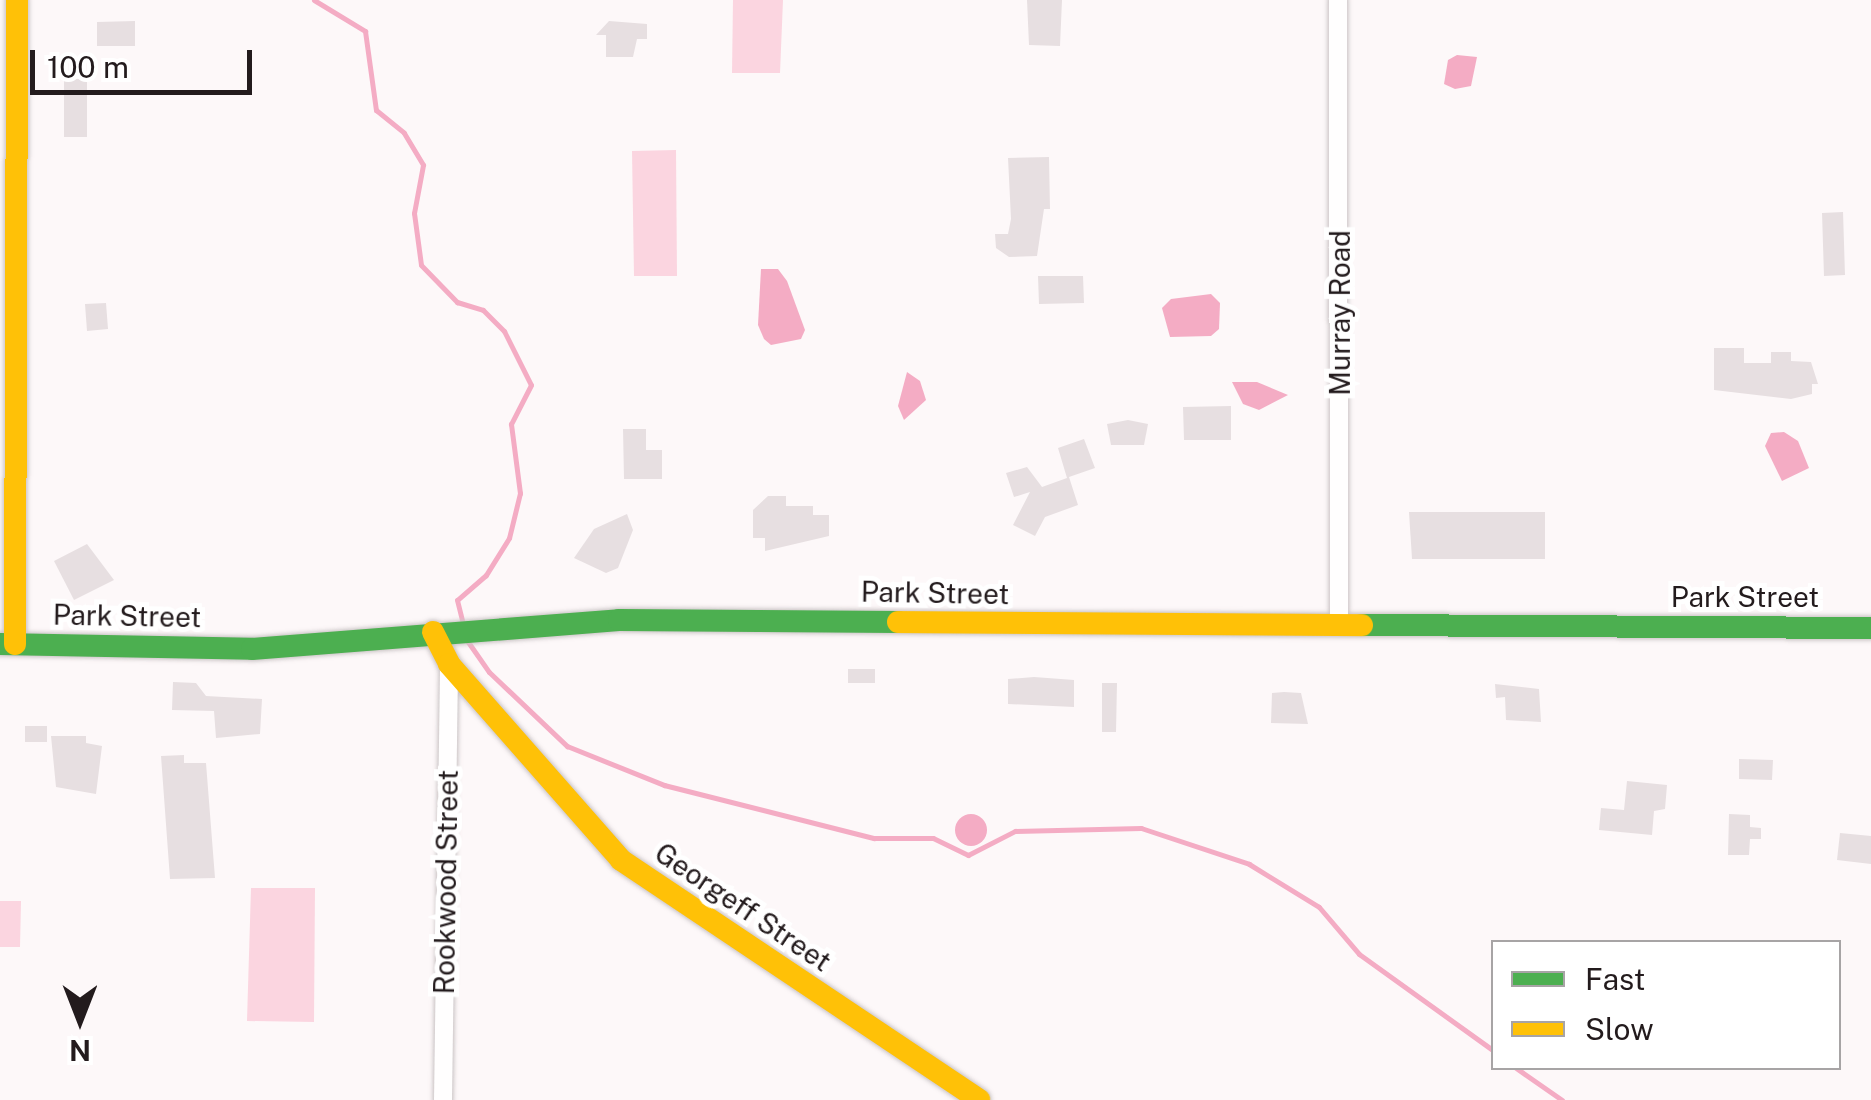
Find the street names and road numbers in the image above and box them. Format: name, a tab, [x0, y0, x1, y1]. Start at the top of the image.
street label: Murray Road	[1323, 230, 1357, 396]
street label: Park Street	[861, 575, 1009, 611]
street label: Park Street	[1671, 580, 1819, 614]
street label: Park Street	[53, 598, 201, 634]
street label: Rookwood Street	[427, 769, 465, 995]
street label: Georgeff Street	[649, 836, 837, 978]

